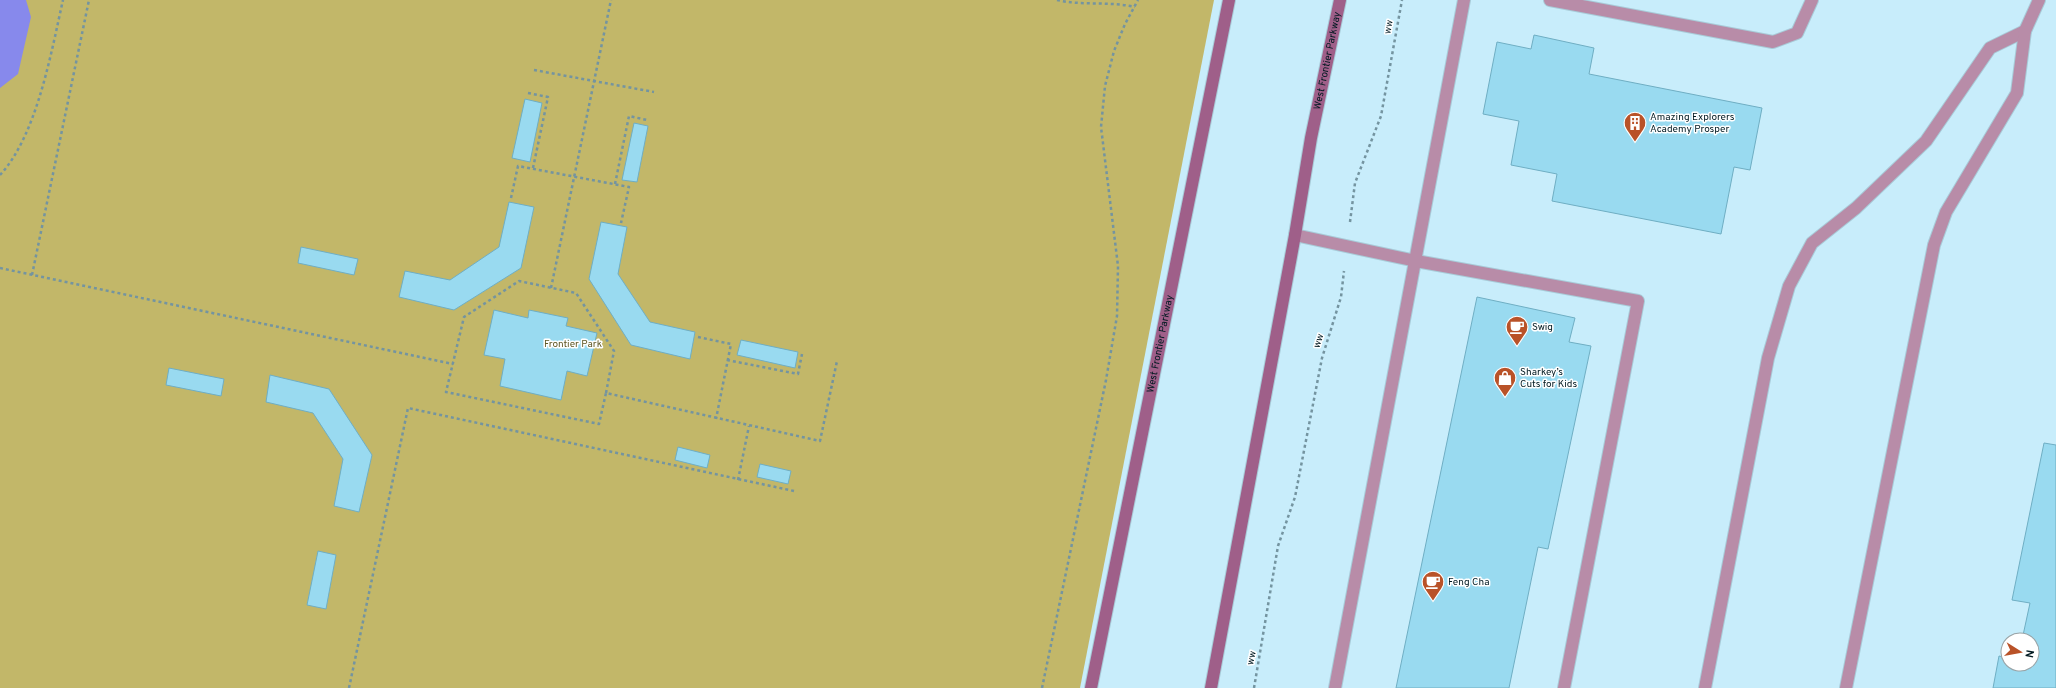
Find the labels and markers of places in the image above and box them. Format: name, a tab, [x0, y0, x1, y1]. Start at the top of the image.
building icon: Amazing Explorers Academy Prosper	[1622, 110, 1648, 143]
place label: Amazing Explorers Academy Prosper	[1650, 111, 1735, 136]
cafe icon: Swig	[1504, 314, 1530, 347]
place label: Swig	[1532, 321, 1553, 334]
shop icon: Sharkey’s Cuts for Kids	[1492, 365, 1518, 398]
place label: Sharkey’s Cuts for Kids	[1520, 366, 1577, 391]
cafe icon: Feng Cha	[1420, 569, 1446, 602]
place label: Feng Cha	[1448, 576, 1489, 589]

